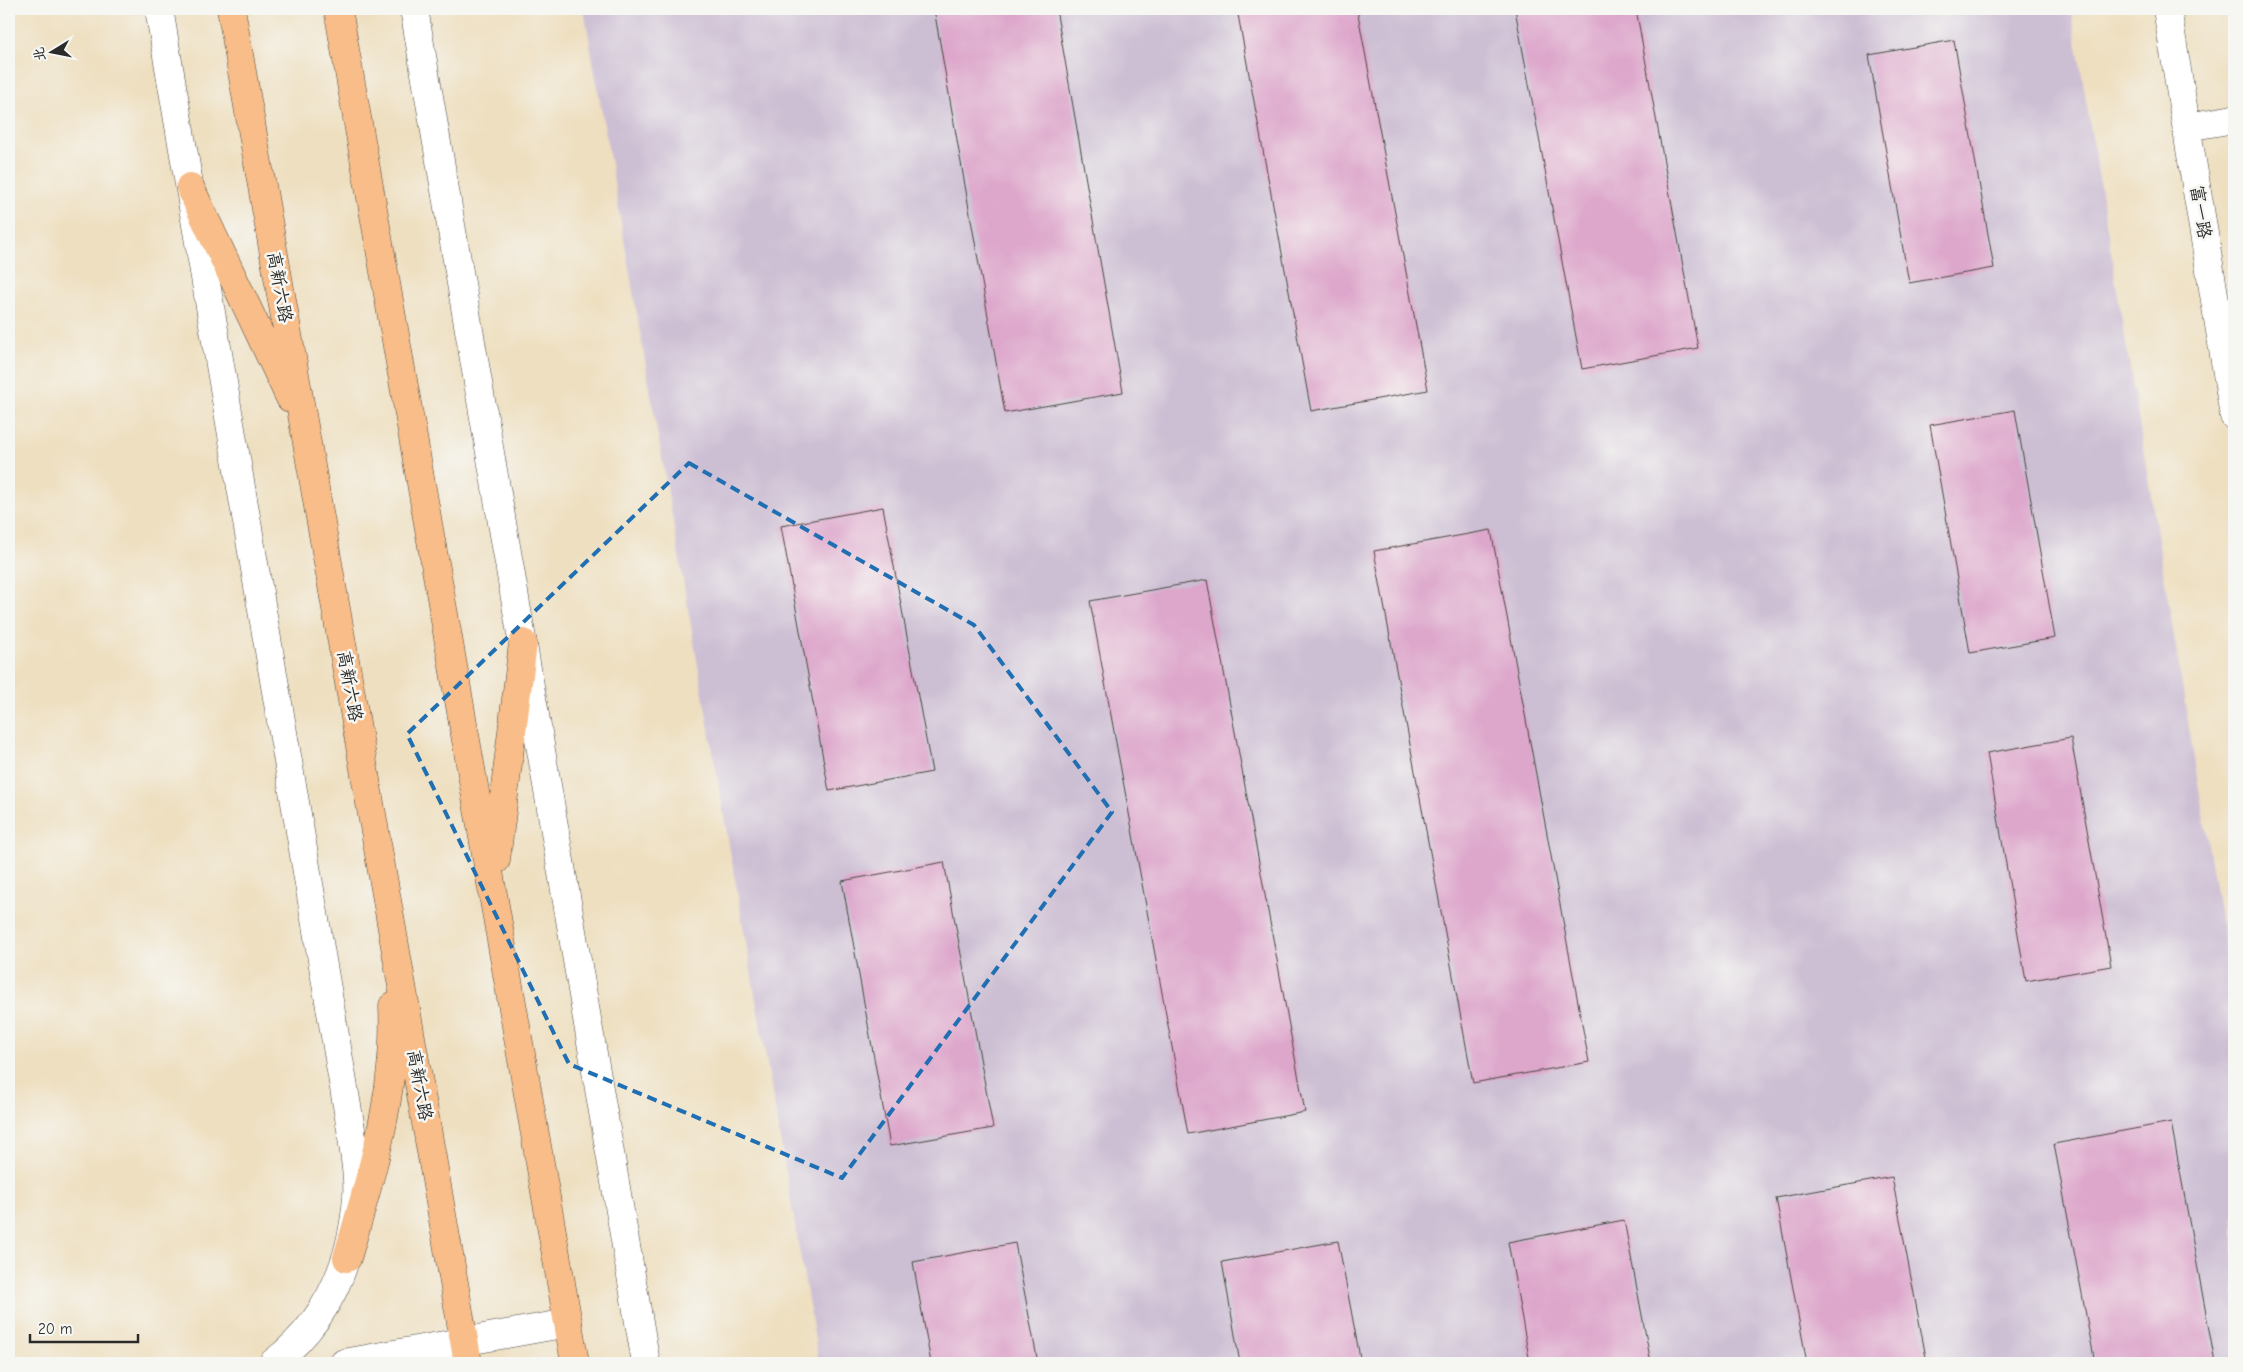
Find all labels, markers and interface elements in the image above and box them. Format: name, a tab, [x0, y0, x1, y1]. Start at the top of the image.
north arrow	[28, 28, 78, 78]
text: 北	[30, 46, 49, 63]
street label: 富一路	[2186, 184, 2215, 240]
street label: 高新六路	[263, 250, 296, 324]
street label: 高新六路	[333, 649, 366, 723]
street label: 高新六路	[403, 1048, 436, 1122]
scale bar	[30, 1312, 138, 1344]
text: 20 m	[38, 1320, 72, 1338]

